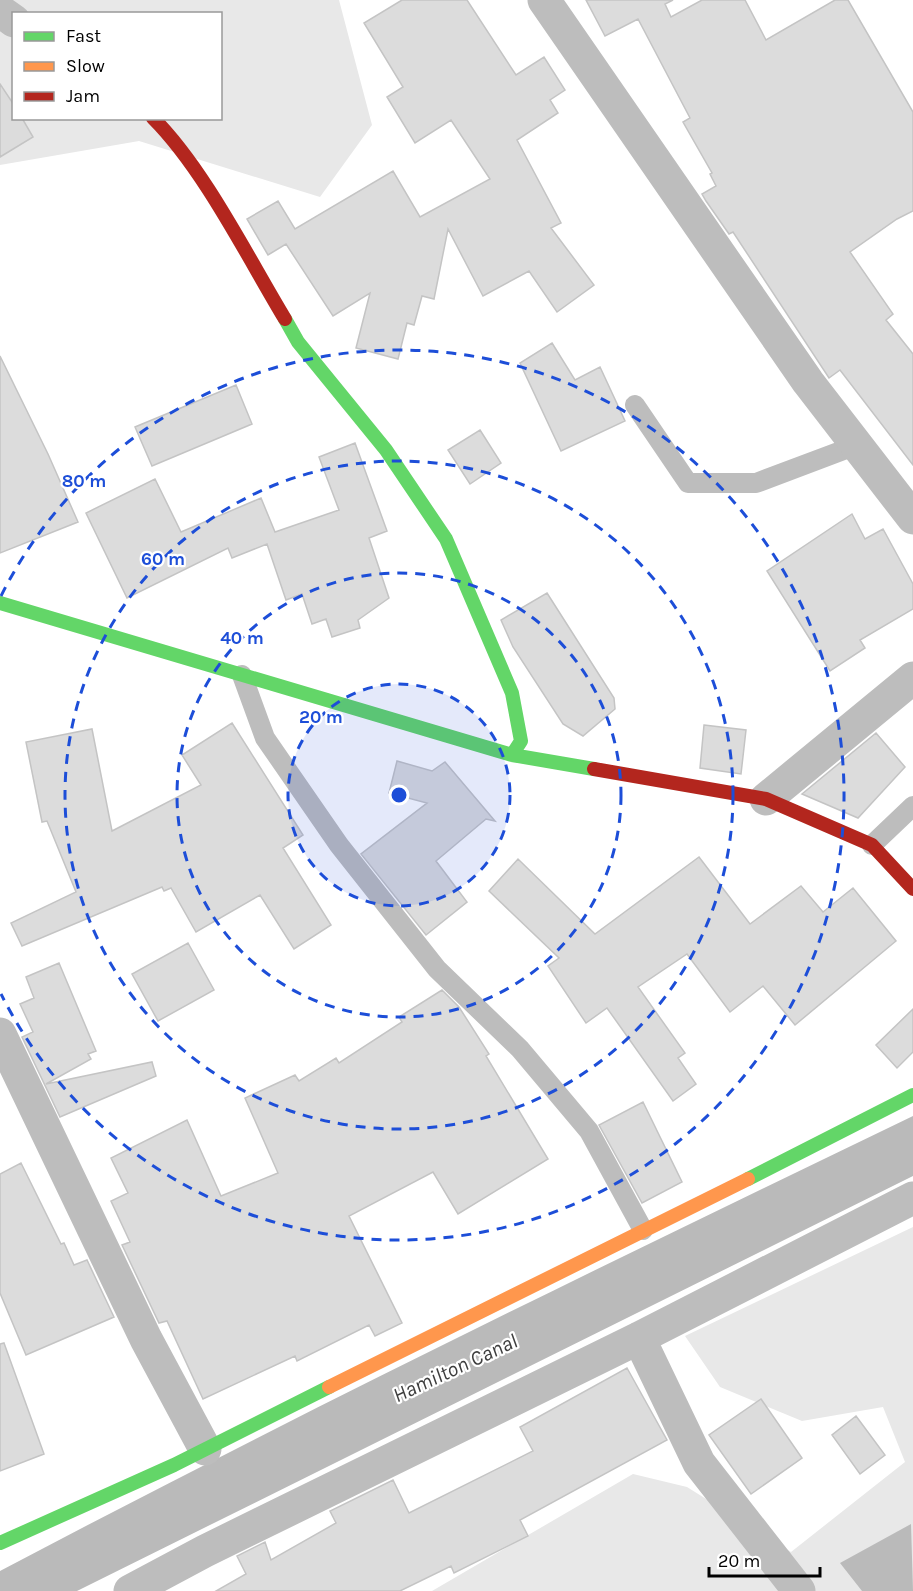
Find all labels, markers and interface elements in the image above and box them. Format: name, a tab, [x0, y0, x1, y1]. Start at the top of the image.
legend	[12, 12, 222, 120]
text: Fast	[66, 25, 101, 47]
text: Slow	[66, 55, 105, 77]
text: Jam	[66, 85, 100, 107]
text: 80 m	[62, 470, 106, 492]
text: 60 m	[141, 548, 185, 570]
text: 40 m	[220, 627, 264, 649]
text: 20 m	[299, 706, 343, 728]
centre of rings	[389, 785, 409, 805]
water label: Hamilton Canal	[389, 1329, 521, 1407]
scale bar	[709, 1540, 820, 1578]
text: 20 m	[718, 1550, 760, 1572]

